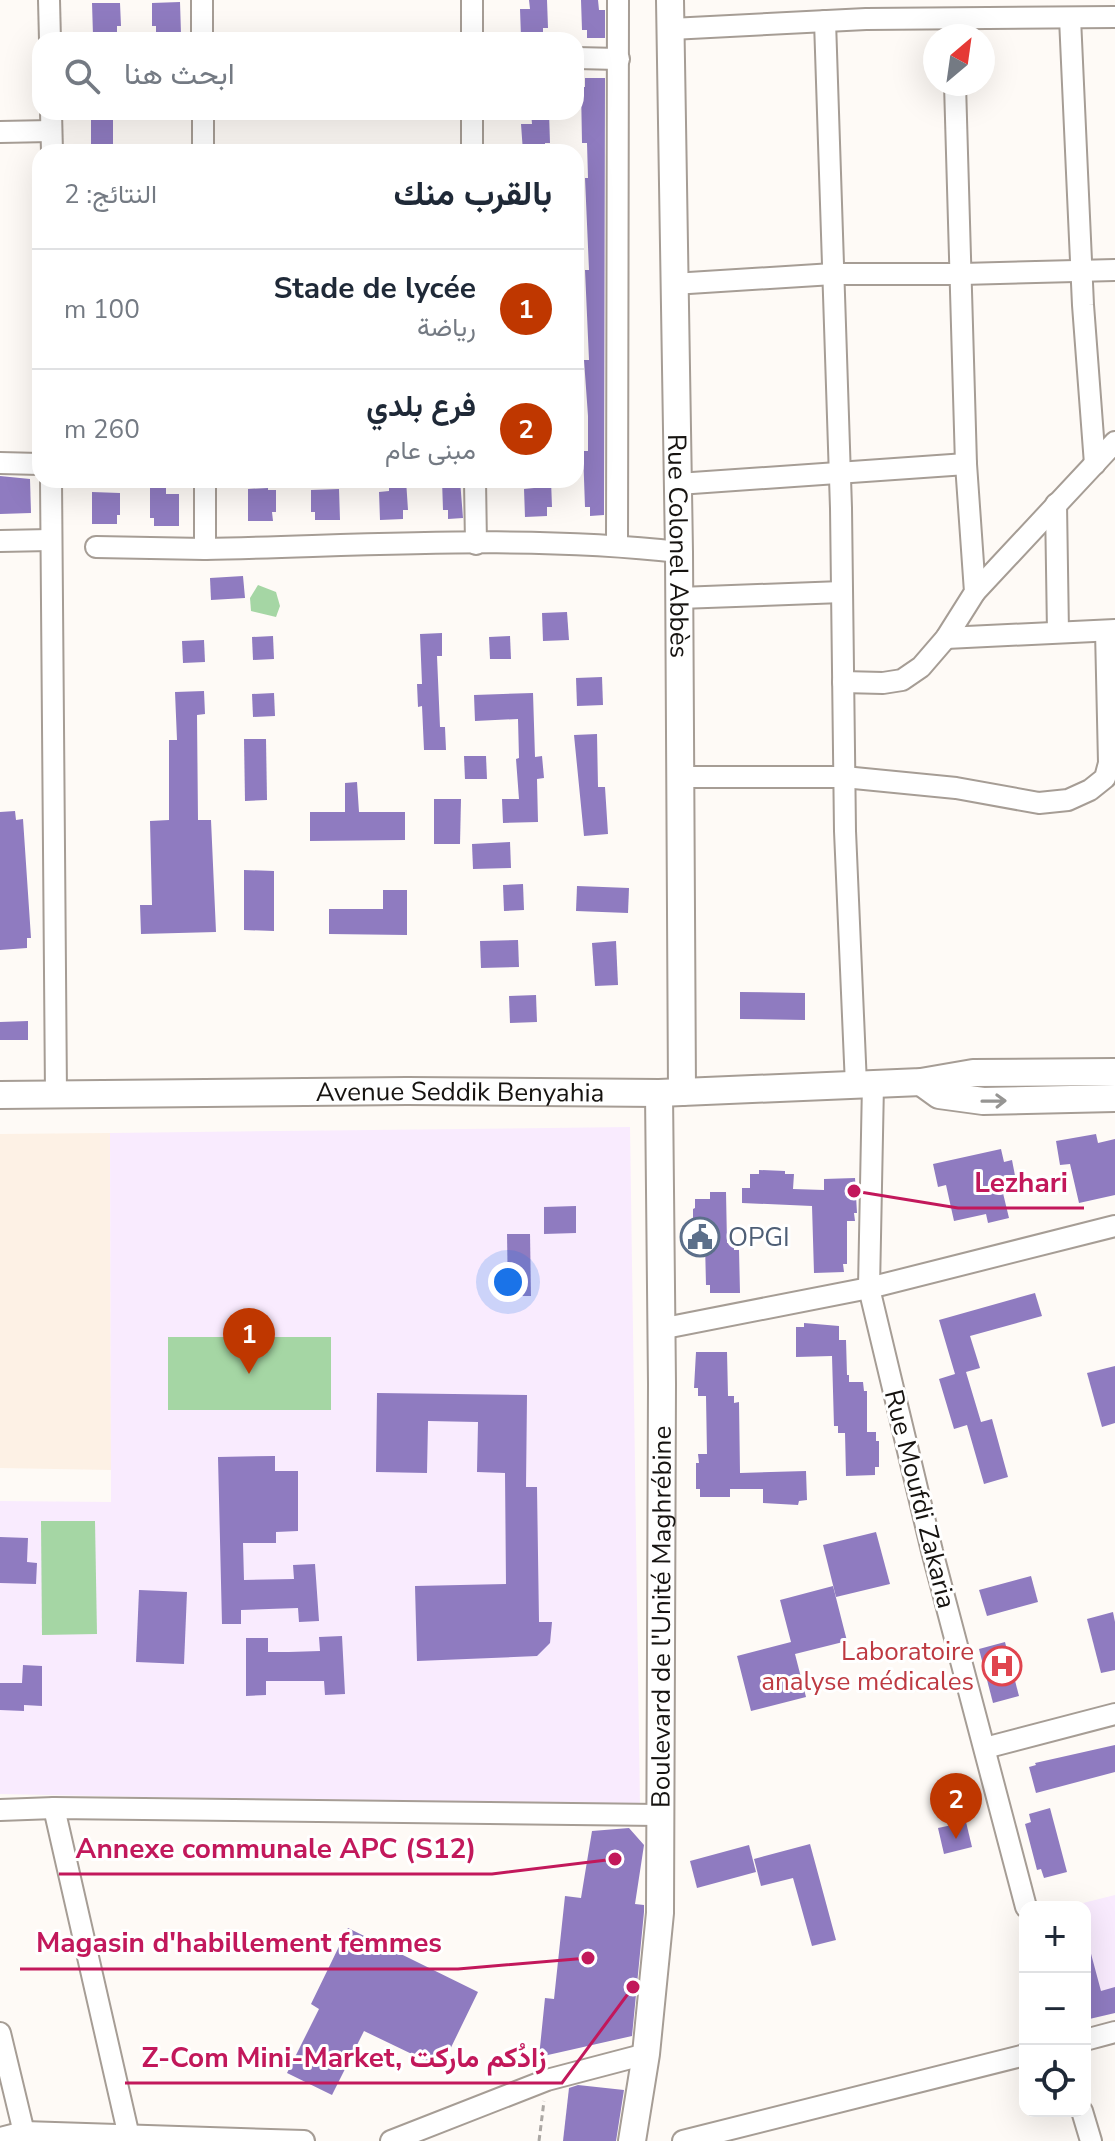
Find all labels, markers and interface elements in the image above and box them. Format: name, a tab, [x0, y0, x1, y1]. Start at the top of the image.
north arrow	[923, 24, 995, 96]
search box	[32, 32, 584, 120]
icon: search	[60, 54, 104, 98]
text: ابحث هنا	[124, 54, 235, 95]
text: بالقرب منك	[394, 171, 552, 217]
text: النتائج: 2	[64, 177, 157, 212]
text: Stade de lycée	[274, 268, 476, 309]
text: 100 m	[64, 292, 140, 327]
text: 1	[518, 292, 534, 327]
text: رياضة	[417, 310, 476, 345]
text: فرع بلدي	[366, 386, 476, 427]
text: 260 m	[64, 412, 140, 447]
text: 2	[518, 412, 534, 447]
text: مبنى عام	[385, 433, 476, 468]
street label: Rue Colonel Abbès	[660, 433, 697, 658]
street label: Avenue Seddik Benyahia	[315, 1073, 604, 1110]
one-way arrow	[980, 1093, 1007, 1109]
callout: Lezhari	[958, 1156, 1084, 1208]
text: Lezhari	[974, 1164, 1068, 1202]
public building icon: OPGI	[679, 1216, 721, 1258]
place label: OPGI	[728, 1220, 790, 1255]
your location	[488, 1262, 528, 1302]
pin: 1	[223, 1308, 275, 1374]
street label: Rue Moufdi Zakaria	[876, 1386, 964, 1612]
street label: Boulevard de l'Unité Maghrébine	[643, 1426, 679, 1808]
place label: Laboratoire analyse médicales	[761, 1634, 974, 1699]
hospital icon: Laboratoire analyse médicales	[981, 1645, 1023, 1687]
pin: 2	[930, 1773, 982, 1839]
callout: Annexe communale APC (S12)	[59, 1822, 492, 1874]
text: Annexe communale APC (S12)	[76, 1830, 476, 1868]
map controls	[1019, 1901, 1091, 2117]
button: +	[1019, 1901, 1091, 1973]
callout: Magasin d'habillement femmes	[20, 1917, 458, 1969]
text: Magasin d'habillement femmes	[36, 1924, 442, 1962]
button: −	[1019, 1973, 1091, 2045]
callout: Z-Com Mini-Market, زادُكم ماركت	[125, 2031, 562, 2083]
text: Z-Com Mini-Market, زادُكم ماركت	[142, 2039, 546, 2077]
button: locate	[1019, 2045, 1091, 2117]

